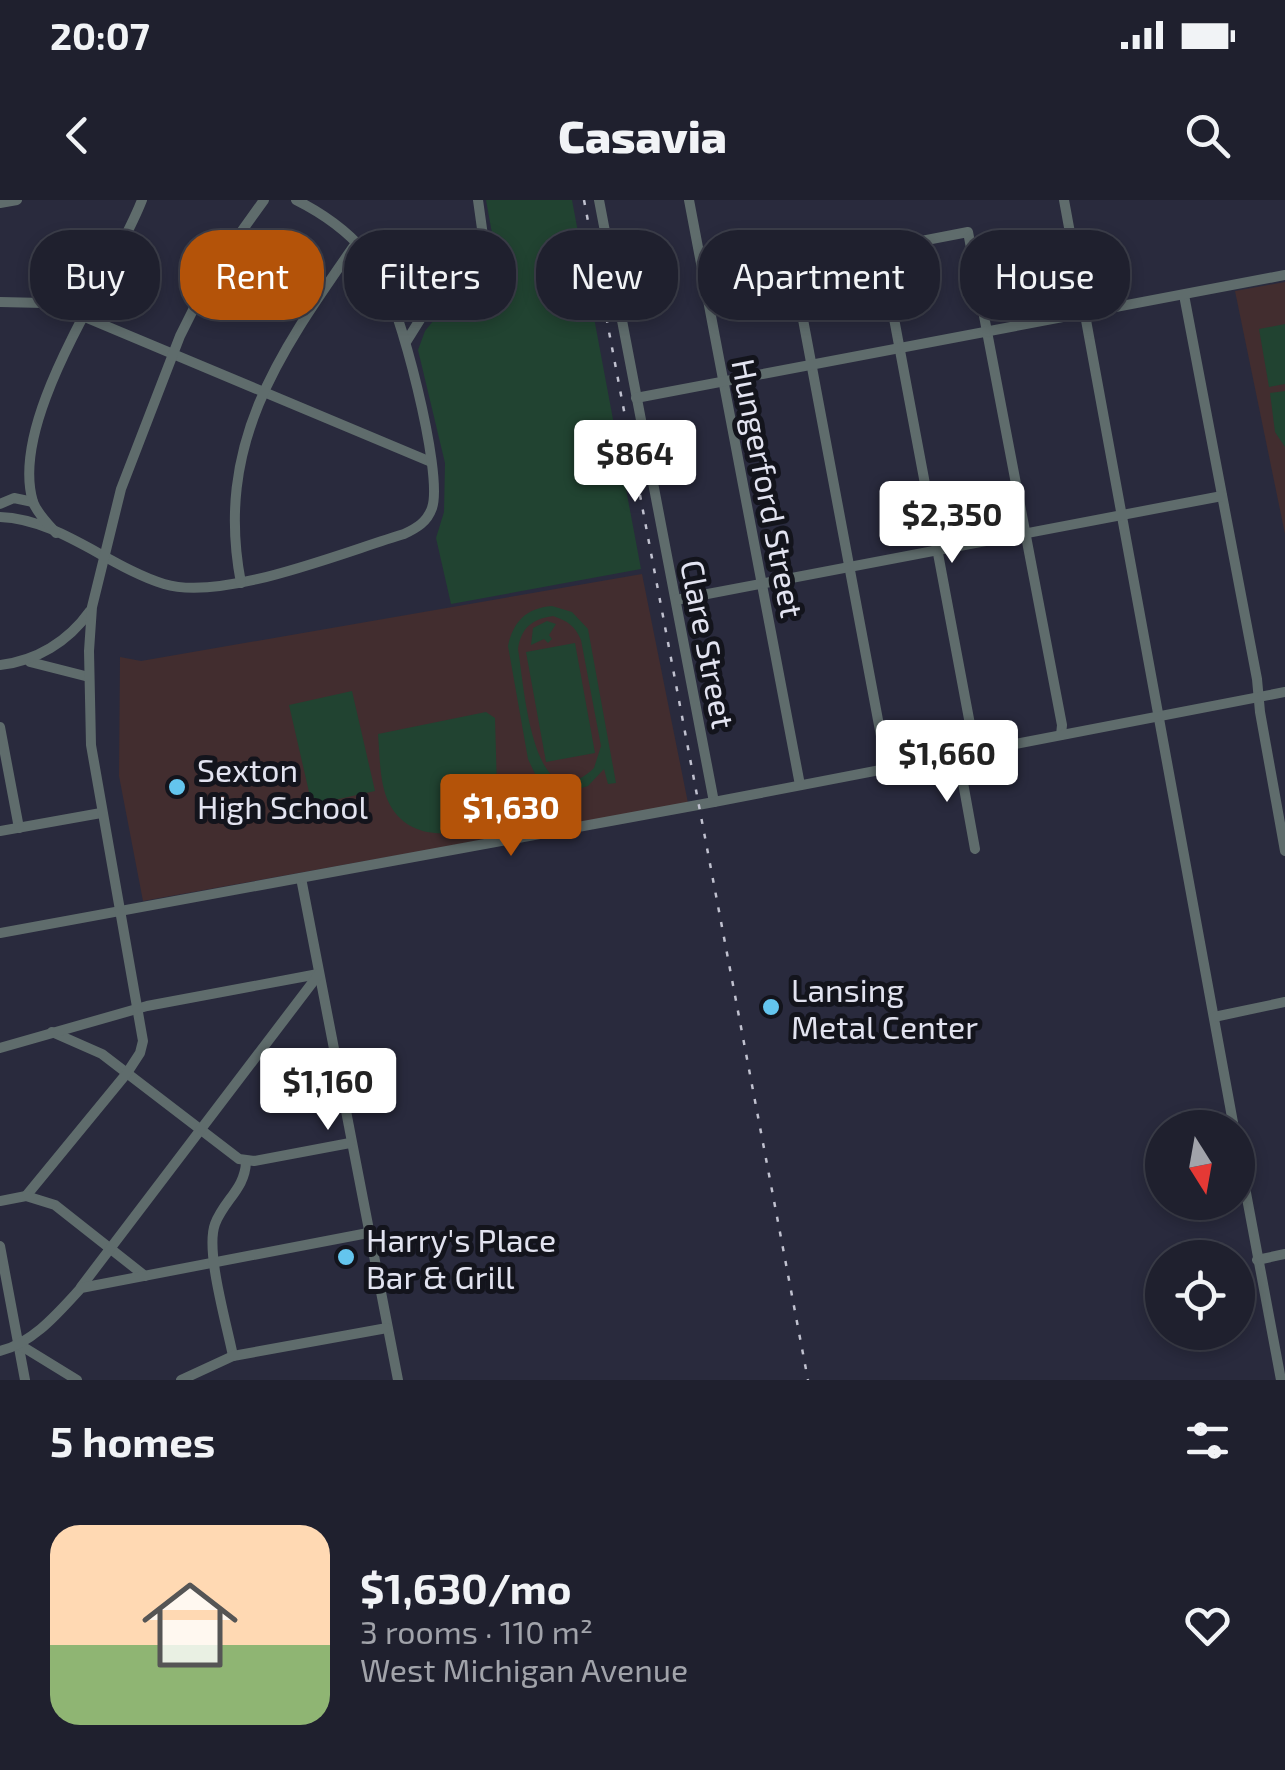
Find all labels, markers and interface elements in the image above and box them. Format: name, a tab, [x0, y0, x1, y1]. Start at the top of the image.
text: 20:07	[50, 12, 150, 58]
icon: back	[50, 108, 105, 163]
text: Casavia	[558, 108, 727, 162]
icon: search	[1180, 108, 1235, 163]
chip: Buy	[30, 230, 160, 320]
chip: Rent	[180, 230, 324, 320]
chip: Filters	[344, 230, 516, 320]
chip: New	[536, 230, 678, 320]
chip: Apartment	[698, 230, 940, 320]
chip: House	[960, 230, 1130, 320]
street label: Hungerford Street	[725, 355, 813, 621]
pin: $864	[576, 420, 694, 505]
text: $864	[596, 433, 674, 471]
pin: $2,350	[871, 481, 1033, 566]
text: $2,350	[902, 494, 1002, 532]
street label: Clare Street	[674, 556, 744, 732]
pin: $1,660	[866, 720, 1028, 805]
text: $1,660	[898, 733, 996, 771]
place label: Sexton High School	[197, 750, 368, 825]
pin: $1,630	[430, 774, 592, 859]
marker: Sexton High School	[166, 776, 188, 798]
text: $1,630	[462, 787, 560, 825]
place label: Lansing Metal Center	[791, 970, 978, 1045]
marker: Lansing Metal Center	[760, 996, 782, 1018]
pin: $1,160	[247, 1048, 409, 1133]
text: $1,160	[282, 1061, 374, 1099]
north arrow	[1145, 1110, 1255, 1220]
map controls	[1145, 1110, 1255, 1350]
place label: Harry's Place Bar & Grill	[366, 1220, 556, 1295]
button: locate	[1145, 1240, 1255, 1350]
marker: Harry's Place Bar & Grill	[335, 1246, 357, 1268]
icon: filters	[1180, 1413, 1235, 1468]
text: 5 homes	[50, 1415, 215, 1465]
text: $1,630/mo	[360, 1562, 571, 1612]
icon: home	[130, 1565, 250, 1685]
icon: heart	[1180, 1598, 1235, 1653]
text: 3 rooms · 110 m²	[360, 1612, 593, 1650]
text: West Michigan Avenue	[360, 1650, 688, 1688]

